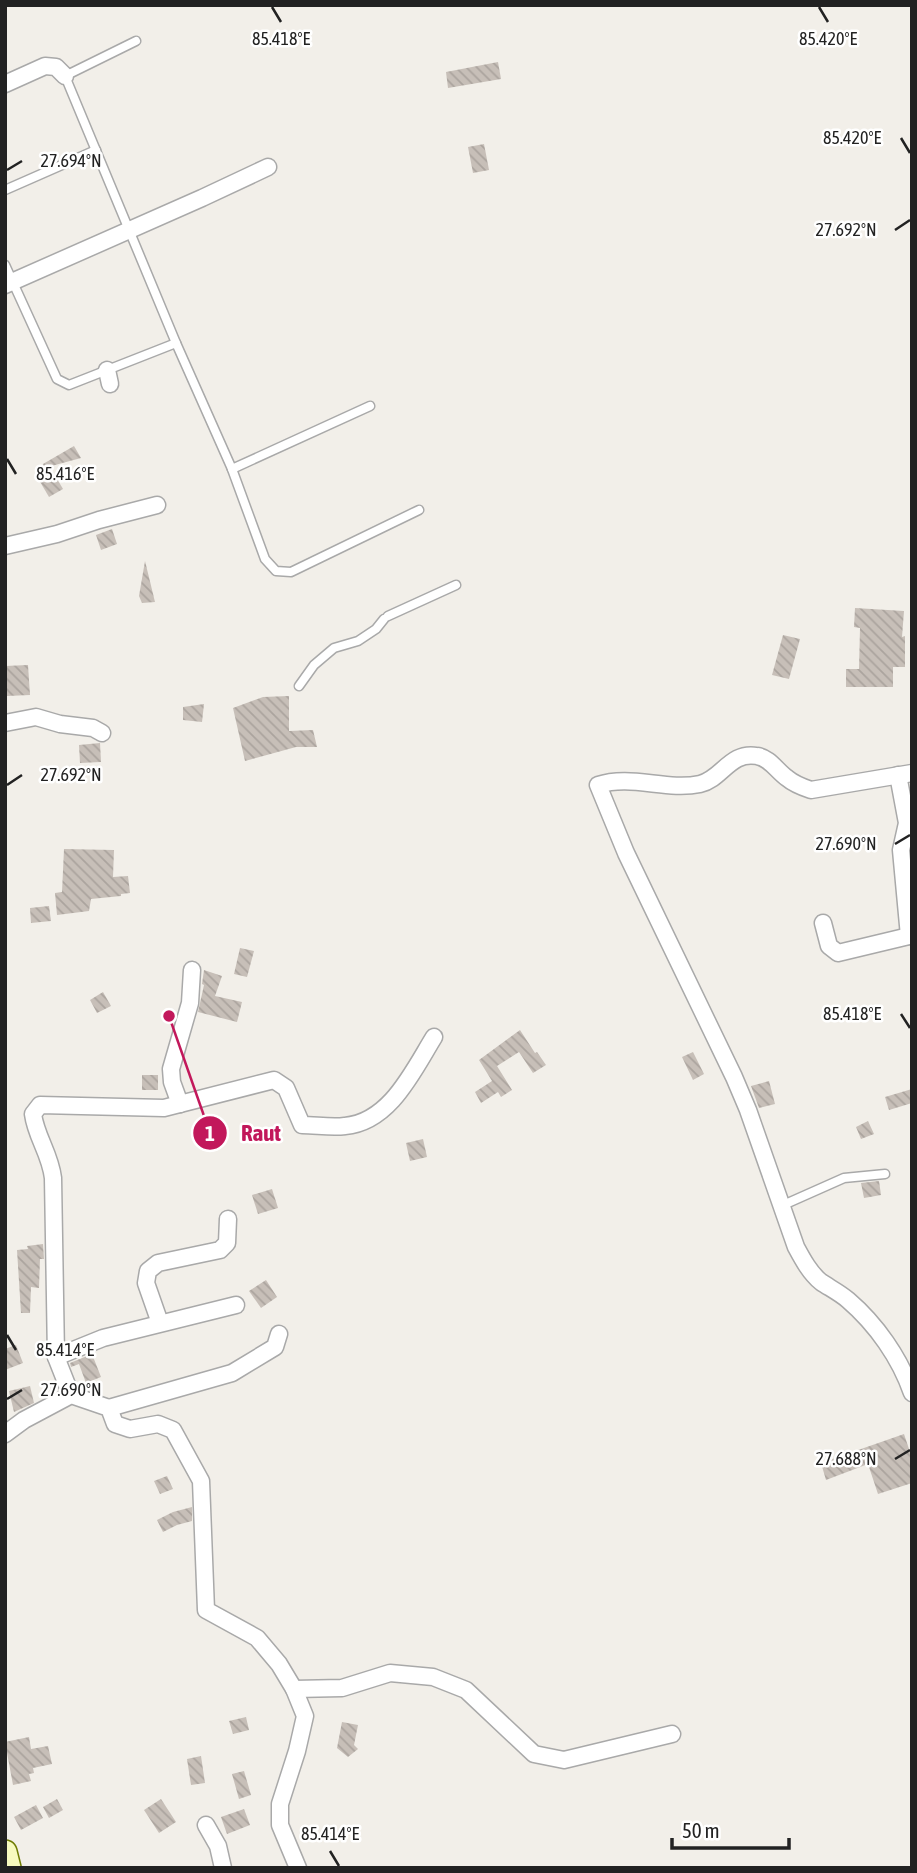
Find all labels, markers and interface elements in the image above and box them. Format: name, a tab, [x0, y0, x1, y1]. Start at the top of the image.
text: 85.418°E	[252, 28, 310, 49]
text: 85.420°E	[799, 28, 857, 49]
text: 85.420°E	[823, 127, 881, 148]
text: 27.694°N	[40, 150, 102, 171]
text: 27.692°N	[815, 219, 877, 240]
text: 85.416°E	[36, 463, 94, 484]
text: 27.692°N	[40, 764, 102, 785]
text: 27.690°N	[815, 833, 877, 854]
text: 85.418°E	[823, 1003, 881, 1024]
callout: Raut	[192, 1111, 295, 1155]
text: Raut	[241, 1120, 281, 1146]
text: 1	[205, 1121, 215, 1145]
text: 85.414°E	[36, 1339, 94, 1360]
text: 27.690°N	[40, 1379, 102, 1400]
text: 27.688°N	[815, 1448, 877, 1469]
scale bar	[672, 1806, 789, 1850]
text: 50 m	[682, 1818, 720, 1842]
text: 85.414°E	[301, 1823, 359, 1844]

